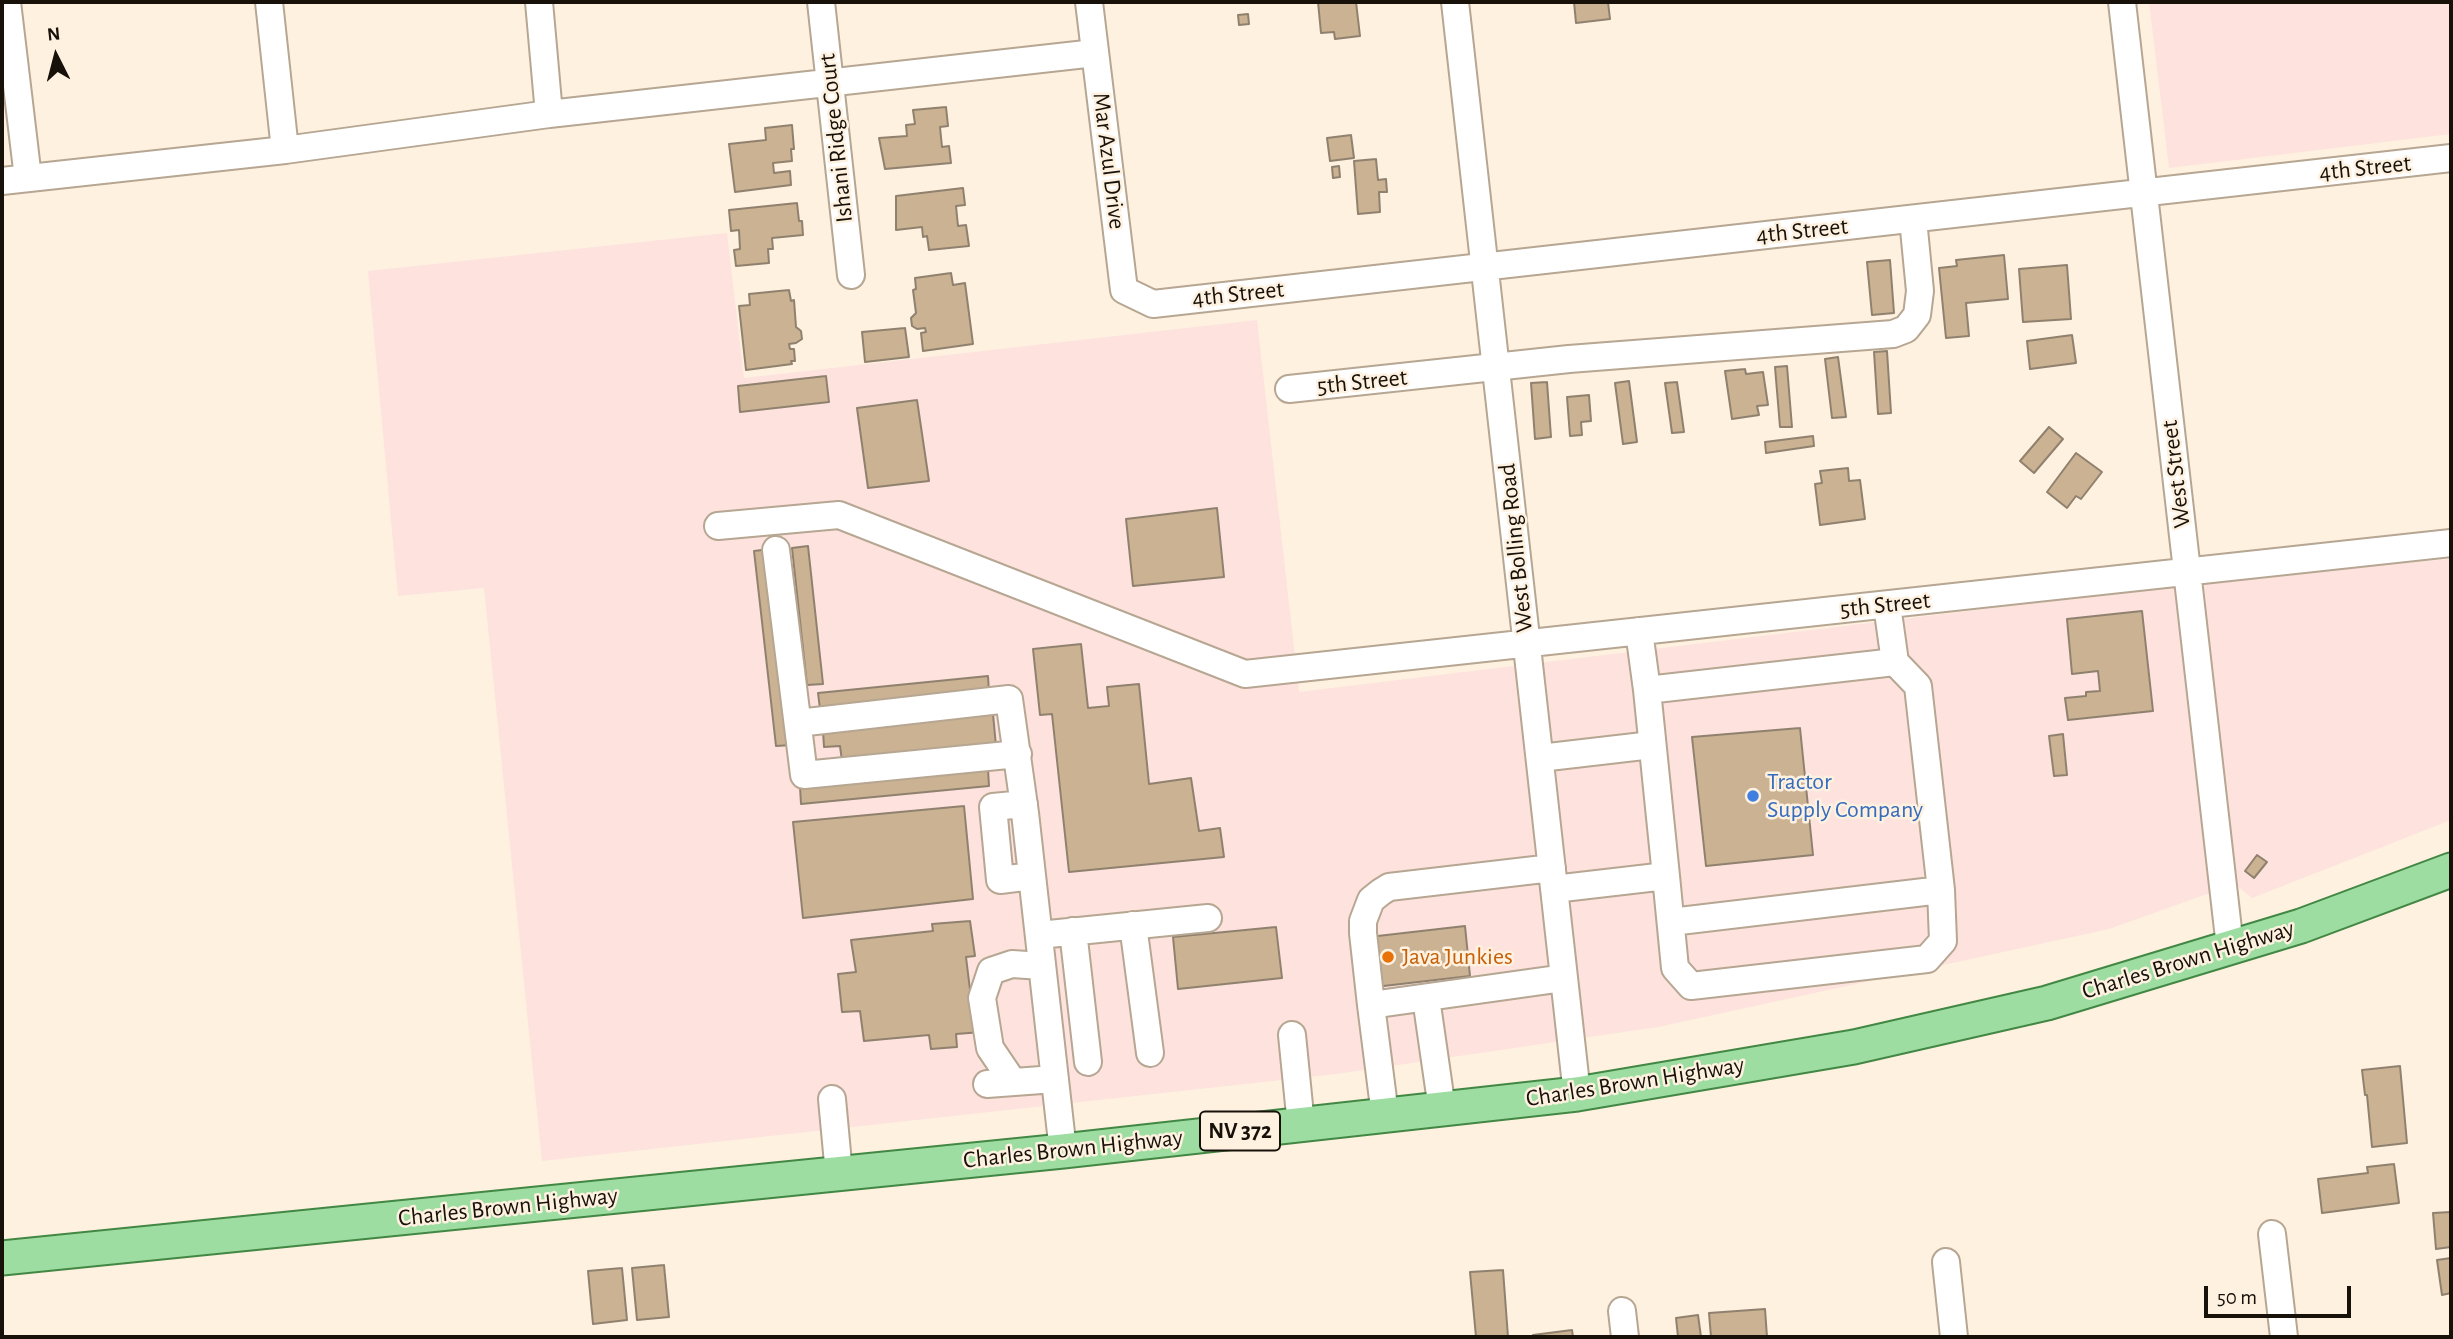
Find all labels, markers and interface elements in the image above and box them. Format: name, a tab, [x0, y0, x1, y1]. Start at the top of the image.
north arrow	[21, 21, 91, 91]
text: N	[46, 24, 61, 45]
street label: Ishani Ridge Court	[813, 52, 859, 224]
street label: Mar Azul Drive	[1086, 91, 1132, 231]
street label: 4th Street	[2318, 149, 2412, 187]
street label: 4th Street	[1755, 212, 1849, 250]
street label: 4th Street	[1191, 275, 1285, 313]
street label: 5th Street	[1315, 363, 1409, 401]
street label: West Street	[2155, 418, 2197, 530]
street label: West Bolling Road	[1493, 462, 1539, 634]
street label: 5th Street	[1838, 586, 1932, 624]
place label: Tractor Supply Company	[1767, 768, 1923, 824]
marker: Tractor Supply Company	[1745, 788, 1761, 804]
street label: Charles Brown Highway	[2078, 914, 2298, 1006]
place label: Java Junkies	[1402, 943, 1513, 971]
marker: Java Junkies	[1380, 949, 1396, 965]
street label: Charles Brown Highway	[1524, 1051, 1746, 1113]
road number: NV 372	[1200, 1112, 1280, 1150]
street label: Charles Brown Highway	[962, 1123, 1184, 1175]
street label: Charles Brown Highway	[397, 1181, 619, 1233]
scale bar	[2208, 1272, 2355, 1316]
text: 50 m	[2217, 1287, 2257, 1308]

